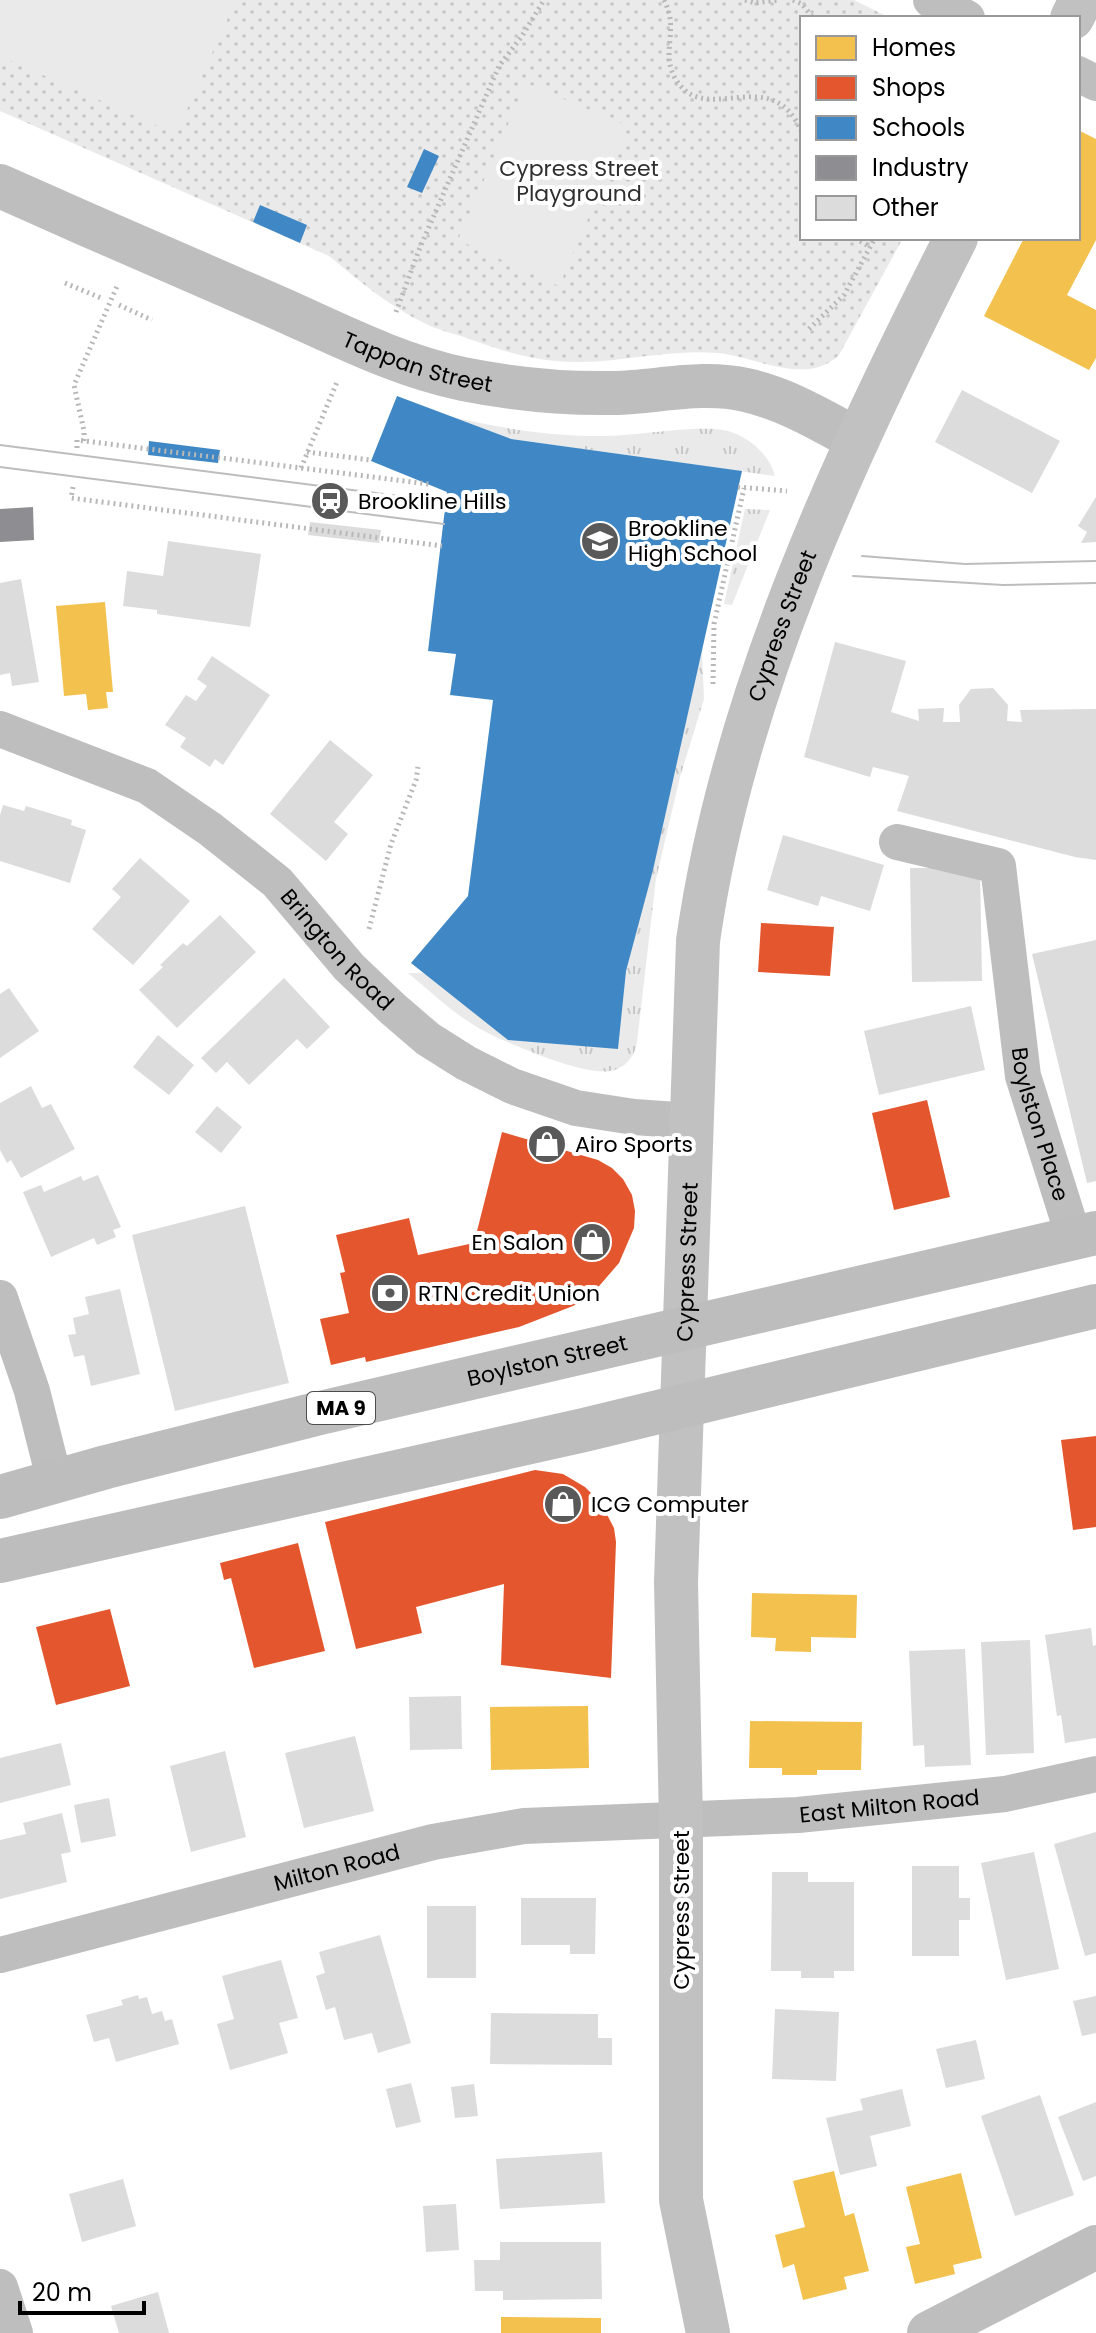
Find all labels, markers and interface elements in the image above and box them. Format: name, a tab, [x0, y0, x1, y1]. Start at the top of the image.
legend	[800, 16, 1080, 240]
text: Homes	[872, 31, 956, 64]
text: Shops	[872, 71, 946, 104]
text: Schools	[872, 111, 965, 144]
text: Industry	[872, 151, 969, 184]
park label: Cypress Street Playground	[499, 153, 659, 209]
text: Other	[872, 191, 939, 224]
street label: Tappan Street	[338, 324, 495, 400]
station icon: Brookline Hills	[309, 480, 351, 522]
place label: Brookline Hills	[358, 486, 507, 517]
place label: Brookline High School	[628, 513, 757, 569]
school or university icon: Brookline High School	[579, 520, 621, 562]
street label: Cypress Street	[740, 545, 824, 706]
street label: Brington Road	[274, 882, 401, 1018]
street label: Boylston Place	[1004, 1046, 1077, 1205]
shop icon: Airo Sports	[526, 1123, 568, 1165]
place label: Airo Sports	[575, 1129, 693, 1160]
street label: Cypress Street	[669, 1182, 705, 1342]
shop icon: En Salon	[571, 1221, 613, 1263]
place label: En Salon	[471, 1227, 564, 1258]
bank icon: RTN Credit Union	[369, 1272, 411, 1314]
place label: RTN Credit Union	[418, 1278, 600, 1309]
street label: Boylston Street	[464, 1327, 630, 1394]
road number: MA 9	[307, 1392, 375, 1424]
shop icon: ICG Computer	[542, 1483, 584, 1525]
place label: ICG Computer	[591, 1489, 749, 1520]
street label: East Milton Road	[798, 1781, 981, 1830]
street label: Cypress Street	[666, 1830, 697, 1990]
street label: Milton Road	[270, 1836, 403, 1898]
scale bar	[20, 2265, 144, 2315]
text: 20 m	[32, 2276, 92, 2309]

